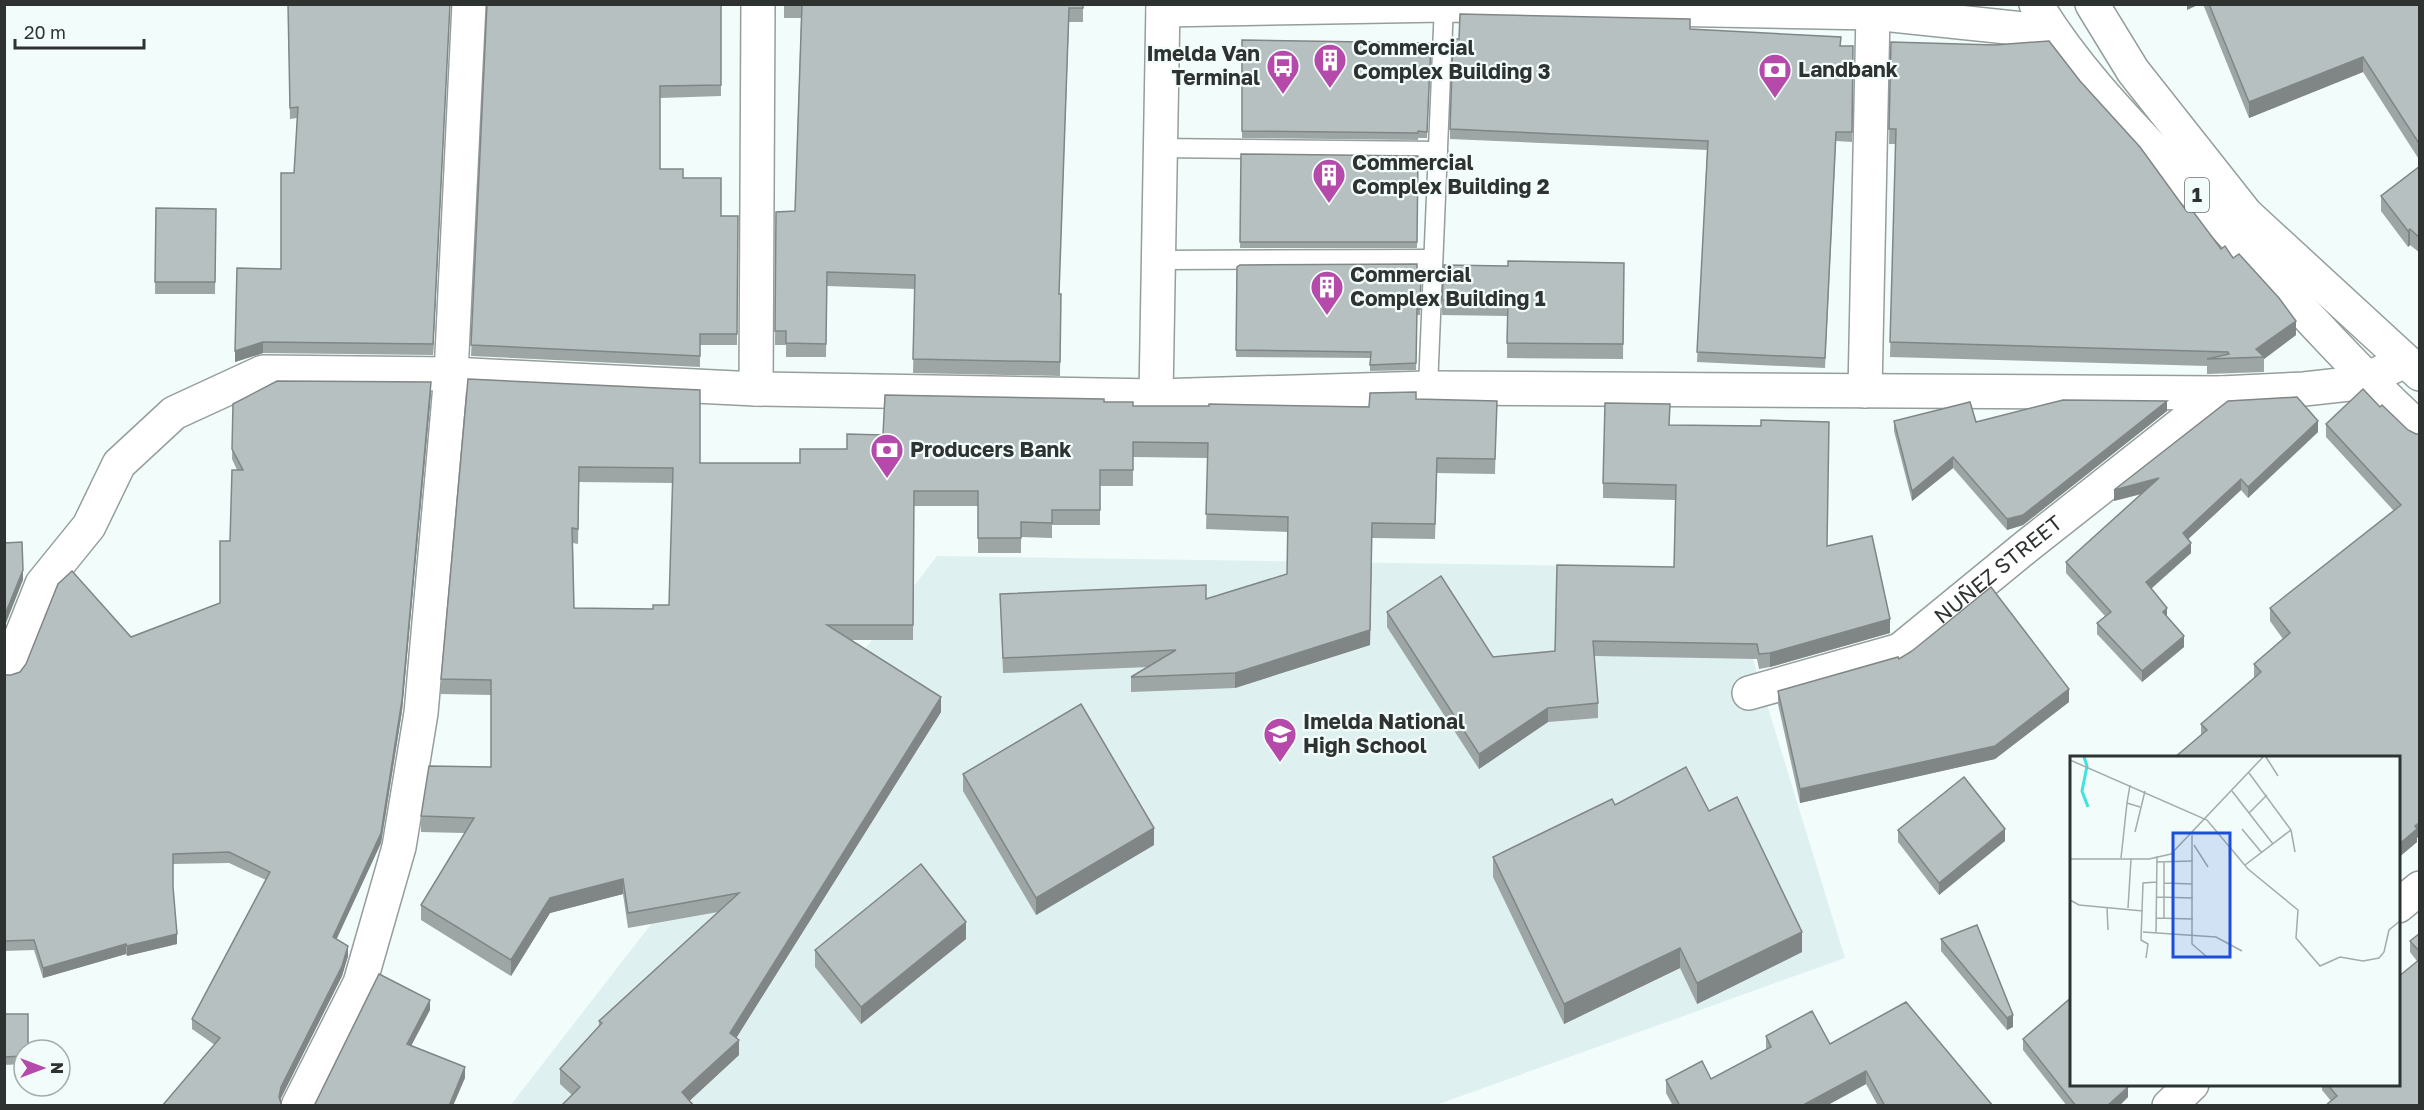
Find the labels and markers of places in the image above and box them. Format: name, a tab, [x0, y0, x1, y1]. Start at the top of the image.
place label: Commercial Complex Building 3	[1353, 34, 1550, 84]
place label: Imelda Van Terminal	[1146, 40, 1260, 90]
building icon: Commercial Complex Building 3	[1312, 42, 1348, 89]
bus stop icon: Imelda Van Terminal	[1265, 48, 1301, 95]
bank icon: Landbank	[1757, 52, 1793, 99]
place label: Landbank	[1798, 56, 1898, 82]
place label: Commercial Complex Building 2	[1352, 149, 1550, 199]
building icon: Commercial Complex Building 2	[1311, 157, 1347, 204]
place label: Commercial Complex Building 1	[1350, 261, 1546, 311]
building icon: Commercial Complex Building 1	[1309, 269, 1345, 316]
bank icon: Producers Bank	[869, 432, 905, 479]
place label: Producers Bank	[910, 436, 1072, 462]
place label: Imelda National High School	[1303, 708, 1465, 758]
school or university icon: Imelda National High School	[1262, 716, 1298, 763]

